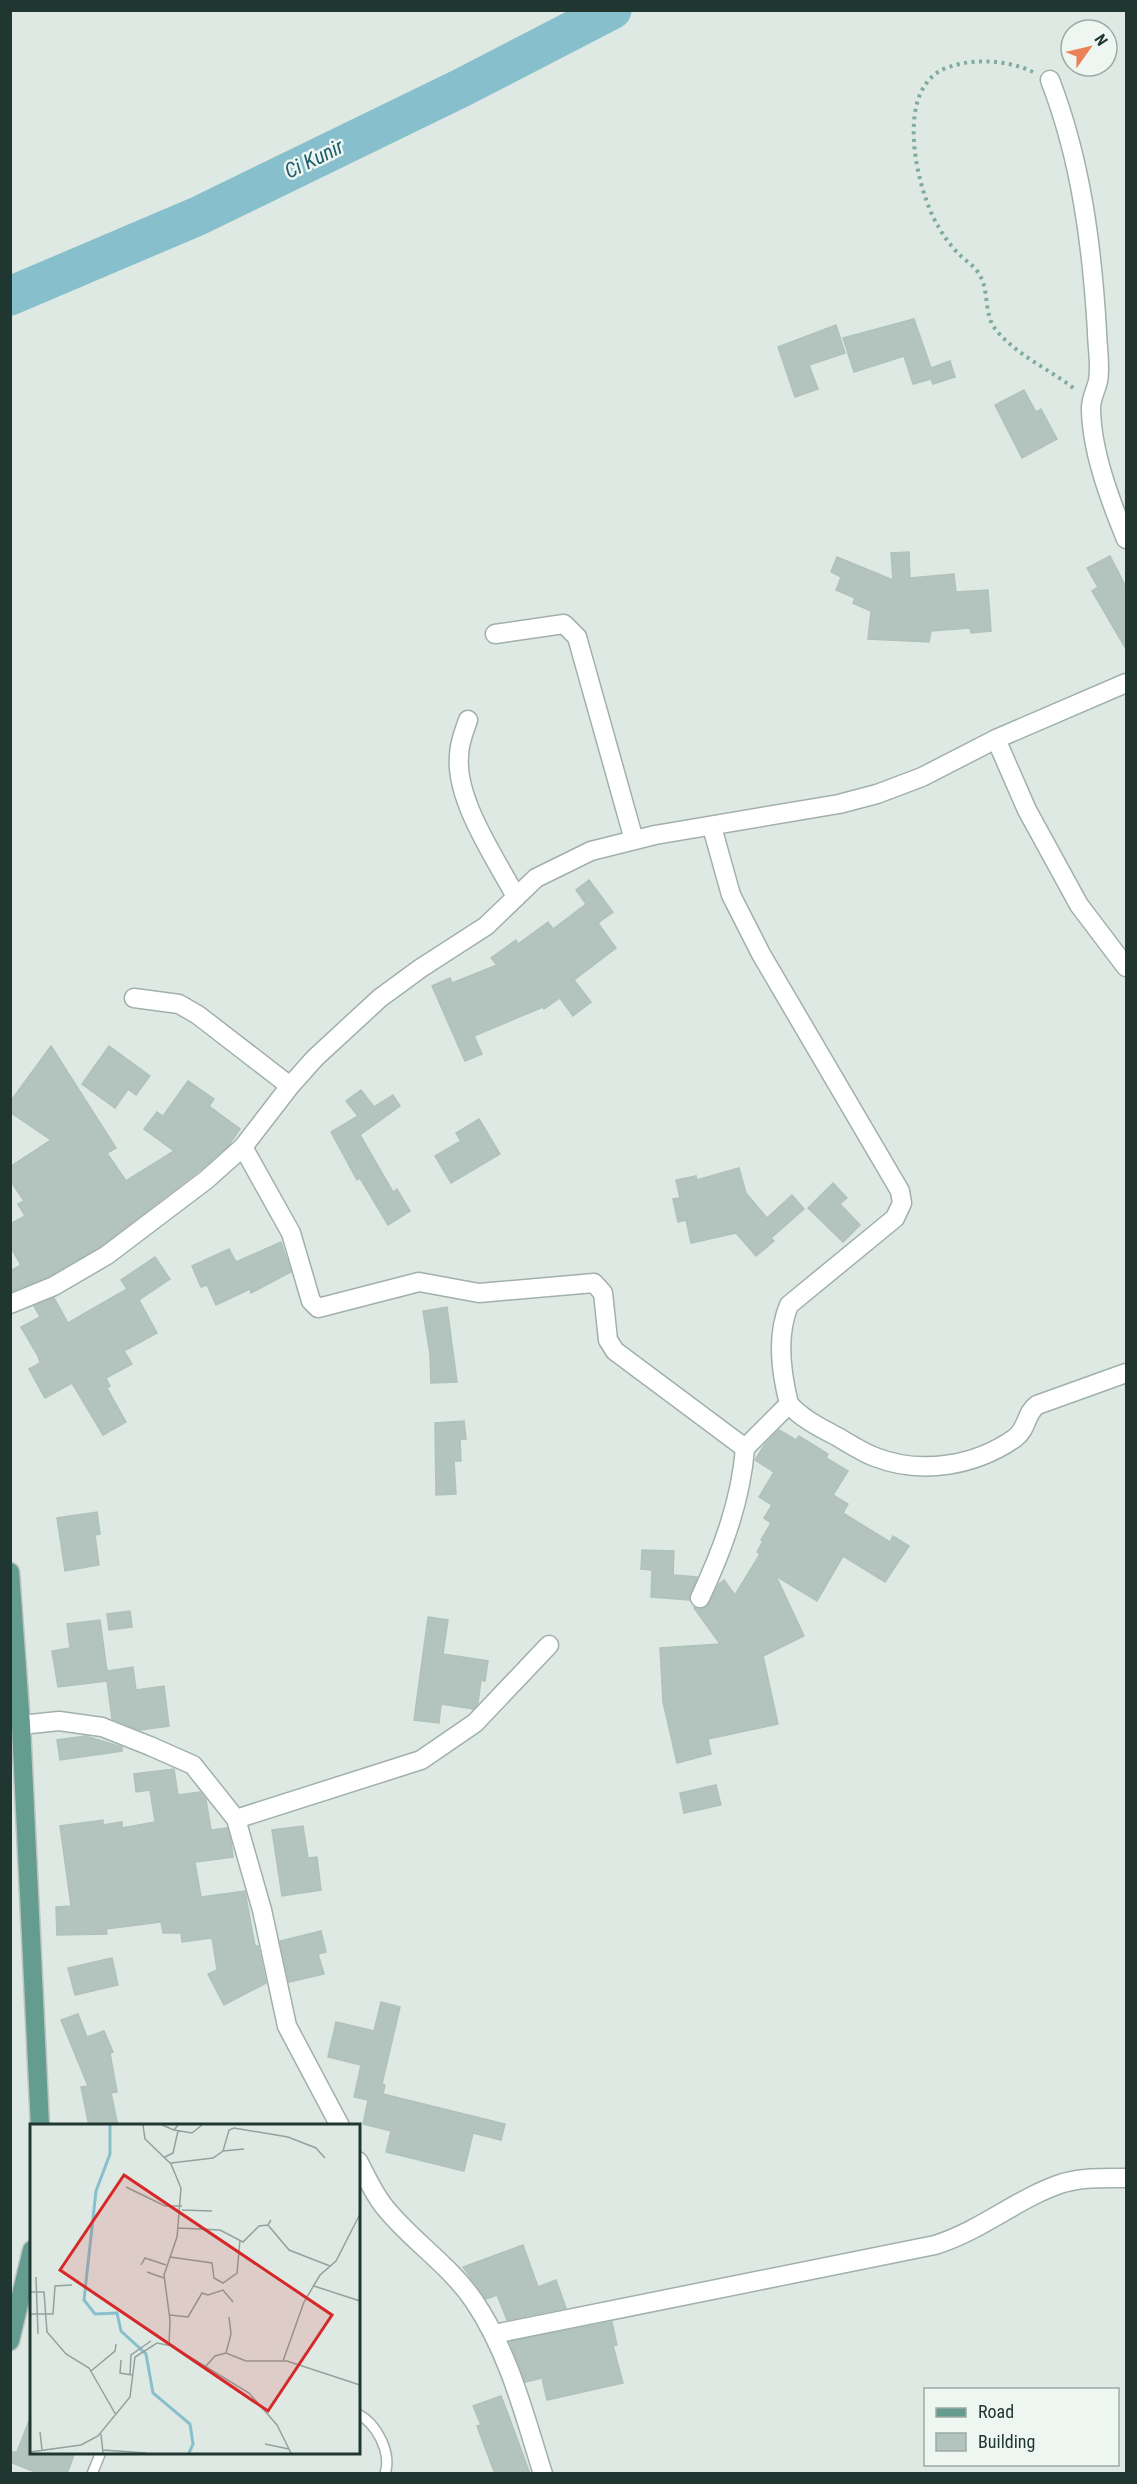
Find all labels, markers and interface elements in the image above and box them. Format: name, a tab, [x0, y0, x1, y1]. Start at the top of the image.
north arrow	[1059, 18, 1119, 78]
text: N	[1090, 31, 1112, 49]
water label: Ci Kunir	[281, 134, 348, 183]
inset map	[30, 2124, 360, 2454]
legend	[924, 2388, 1119, 2466]
text: Road	[978, 2401, 1014, 2422]
text: Building	[978, 2431, 1035, 2452]

